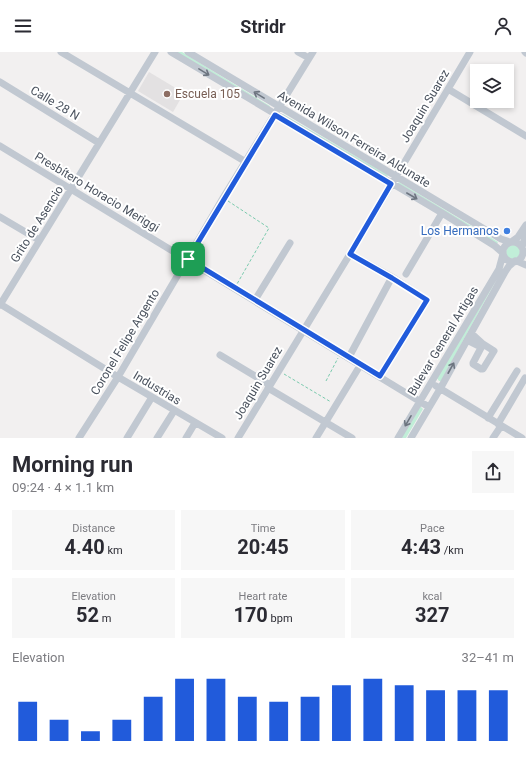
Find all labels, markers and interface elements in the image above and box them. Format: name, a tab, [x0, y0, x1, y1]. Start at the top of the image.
icon: menu	[12, 15, 34, 37]
icon: person	[492, 15, 514, 37]
text: Stridr	[240, 16, 286, 37]
map controls	[470, 64, 514, 108]
button: layers	[470, 64, 514, 108]
street label: Joaquin Suarez	[398, 67, 452, 145]
one-way arrow	[198, 69, 210, 77]
street label: Calle 28 N	[28, 83, 82, 123]
place label: Escuela 105	[175, 87, 240, 101]
street label: Avenida Wilson Ferreira Aldunate	[275, 88, 433, 190]
marker: Escuela 105	[162, 89, 172, 99]
one-way arrow	[254, 91, 265, 99]
street label: Presbítero Horacio Meriggi	[32, 149, 162, 235]
street label: Grito de Asencio	[8, 183, 66, 265]
one-way arrow	[406, 192, 417, 200]
place label: Los Hermanos	[421, 224, 499, 238]
marker: Los Hermanos	[502, 226, 512, 236]
pin	[171, 242, 205, 276]
icon: arrive	[177, 248, 199, 270]
street label: Bulevar General Artigas	[405, 284, 481, 398]
street label: Coronel Felipe Argento	[88, 286, 162, 398]
street label: Joaquin Suarez	[231, 344, 285, 422]
one-way arrow	[448, 362, 456, 374]
street label: Industrias	[131, 368, 183, 408]
one-way arrow	[403, 415, 411, 427]
button: share	[472, 451, 514, 493]
text: Morning run	[12, 452, 133, 477]
text: 09:24 · 4 × 1.1 km	[12, 480, 114, 495]
text: Distance	[72, 522, 115, 535]
text: Time	[251, 522, 275, 535]
text: Pace	[420, 522, 445, 535]
text: 4.40	[65, 535, 105, 559]
text: 20:45	[237, 535, 289, 559]
text: 4:43	[401, 535, 441, 559]
text: km	[105, 544, 123, 557]
text: /km	[441, 544, 464, 557]
text: Elevation	[71, 590, 116, 603]
text: Heart rate	[239, 590, 287, 603]
text: kcal	[422, 590, 442, 603]
text: 52	[76, 603, 99, 627]
text: 170	[233, 603, 268, 627]
text: 327	[415, 603, 450, 627]
text: m	[99, 612, 111, 625]
text: bpm	[268, 612, 293, 625]
text: Elevation	[12, 650, 65, 665]
text: 32–41 m	[462, 650, 514, 665]

